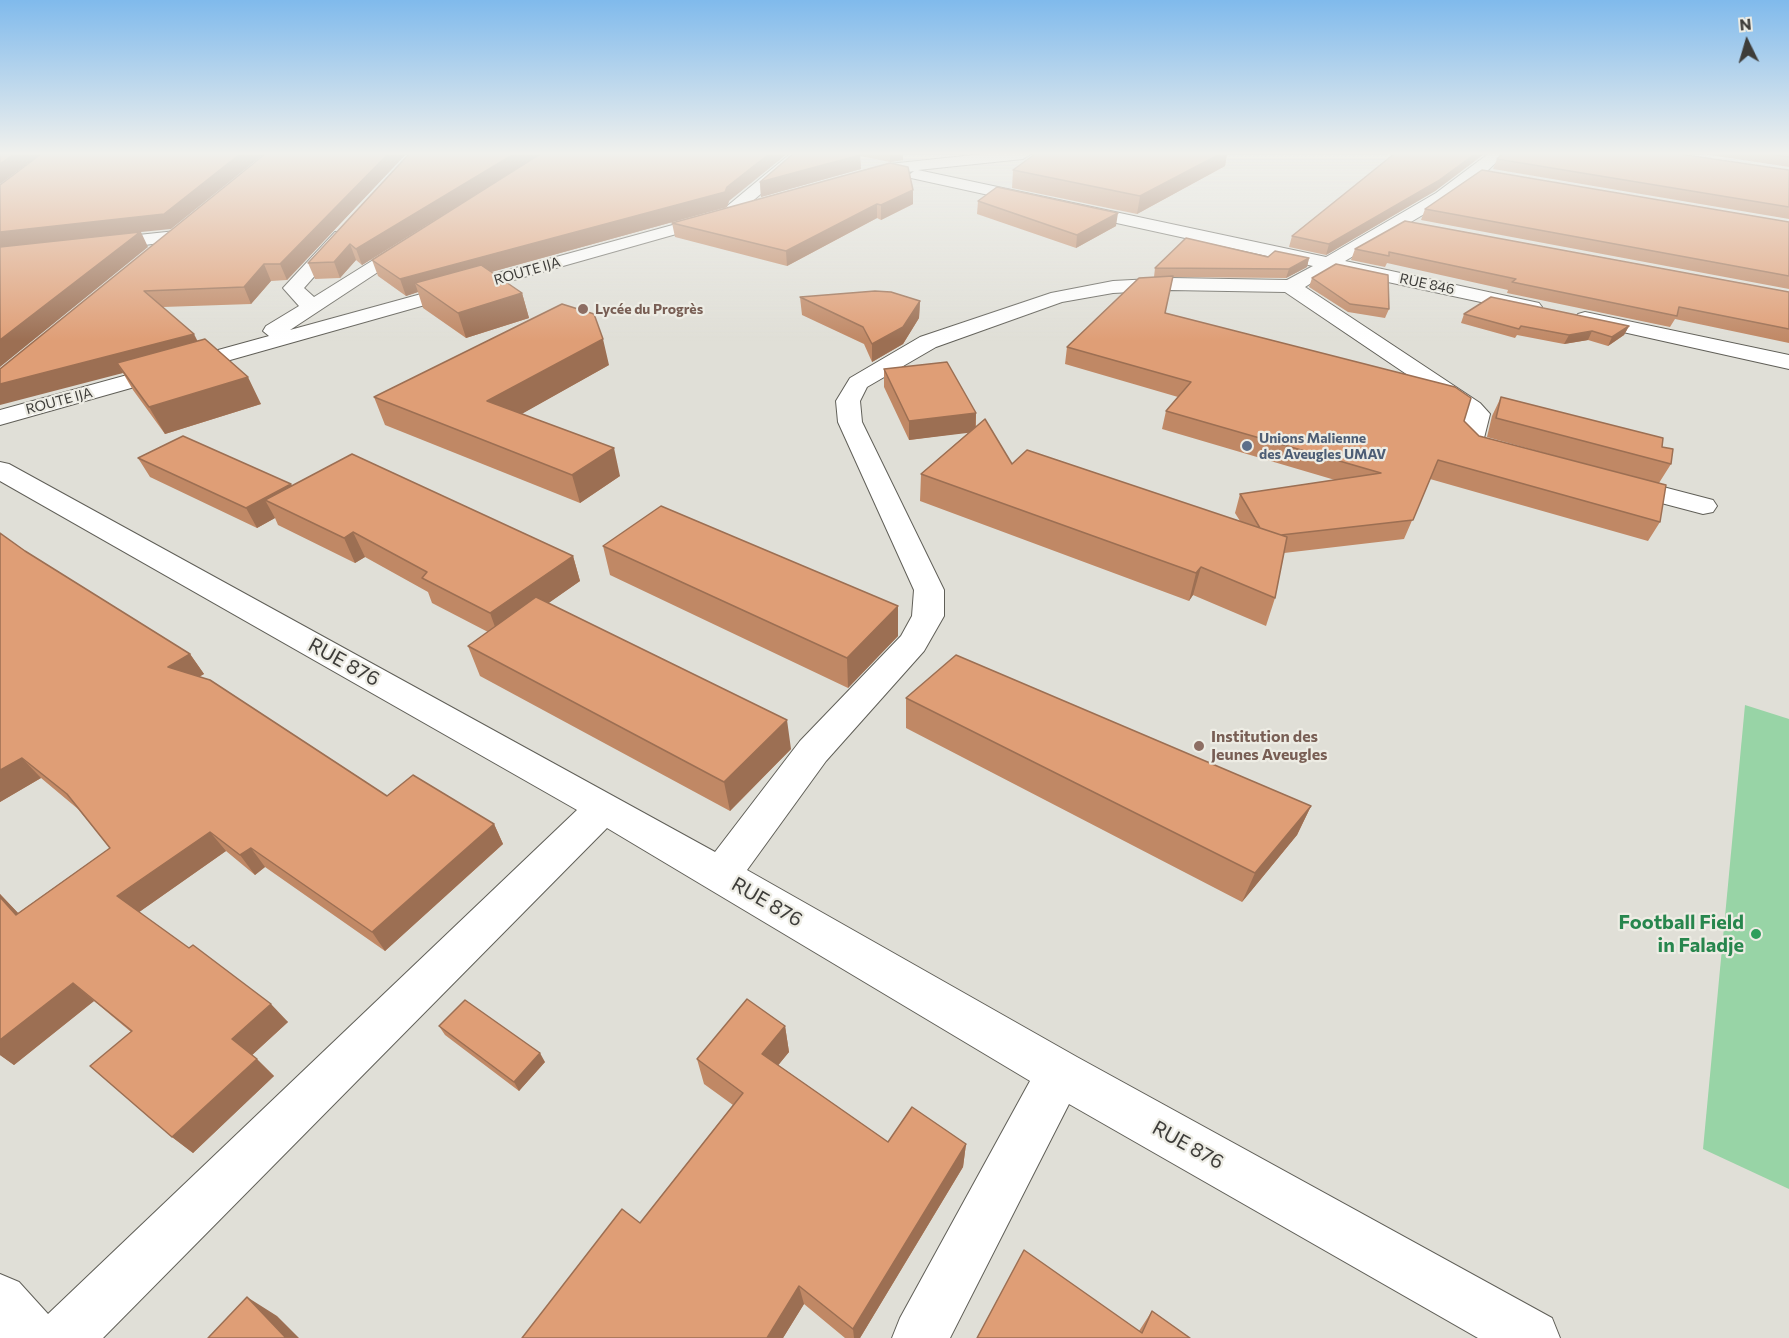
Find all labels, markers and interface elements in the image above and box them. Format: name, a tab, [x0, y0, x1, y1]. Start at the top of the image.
north arrow	[1717, 12, 1777, 72]
text: N	[1739, 14, 1752, 34]
street label: ROUTE IJA	[492, 253, 562, 289]
street label: RUE 846	[1398, 270, 1456, 298]
place label: Lycée du Progrès	[595, 301, 703, 317]
marker: Lycée du Progrès	[576, 302, 590, 316]
street label: ROUTE IJA	[24, 384, 94, 418]
place label: Unions Malienne des Aveugles UMAV	[1259, 430, 1386, 462]
marker: Unions Malienne des Aveugles UMAV	[1240, 439, 1254, 453]
street label: RUE 876	[304, 633, 384, 691]
place label: Institution des Jeunes Aveugles	[1211, 727, 1328, 765]
marker: Institution des Jeunes Aveugles	[1192, 739, 1206, 753]
street label: RUE 876	[727, 872, 807, 932]
place label: Football Field in Faladje	[1619, 910, 1744, 957]
marker: Football Field in Faladje	[1749, 927, 1763, 941]
street label: RUE 876	[1148, 1116, 1228, 1174]

